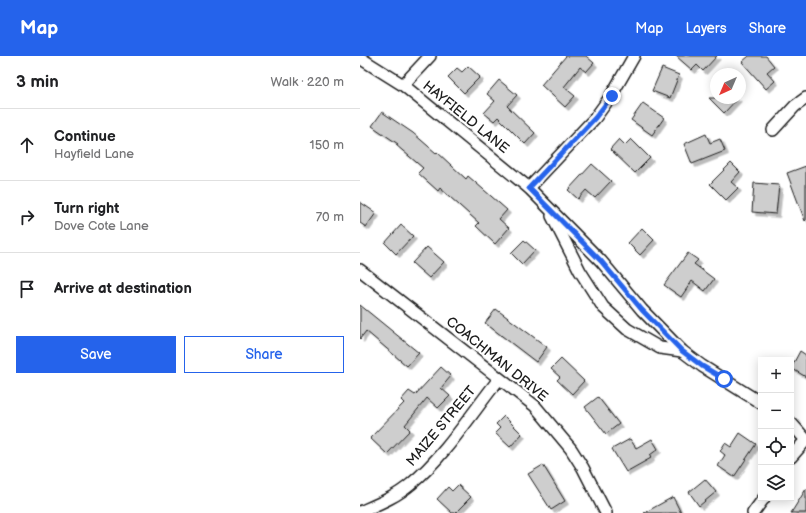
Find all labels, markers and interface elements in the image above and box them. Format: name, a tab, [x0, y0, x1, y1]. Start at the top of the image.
text: Map	[20, 17, 58, 40]
text: Map	[635, 20, 663, 37]
text: Layers	[685, 20, 727, 37]
text: Share	[749, 20, 786, 37]
north arrow	[710, 68, 746, 104]
text: 3 min	[16, 72, 59, 92]
text: Walk · 220 m	[271, 74, 344, 90]
street label: HAYFIELD LANE	[419, 77, 513, 157]
route end	[603, 87, 621, 105]
text: Continue	[54, 127, 116, 146]
icon: ahead	[16, 134, 38, 156]
text: 150 m	[310, 137, 344, 153]
text: Hayfield Lane	[54, 146, 134, 162]
text: Turn right	[54, 199, 119, 218]
icon: right	[16, 206, 38, 228]
text: 70 m	[316, 209, 344, 225]
text: Dove Cote Lane	[54, 218, 149, 234]
icon: arrive	[16, 278, 38, 300]
text: Arrive at destination	[54, 279, 192, 298]
street label: COACHMAN DRIVE	[443, 313, 551, 405]
button: Save	[16, 336, 176, 373]
button: Share	[184, 336, 344, 373]
map controls	[758, 357, 794, 501]
button: +	[758, 357, 794, 393]
route start	[715, 370, 733, 388]
street label: MAIZE STREET	[402, 382, 480, 470]
button: −	[758, 393, 794, 429]
button: locate	[758, 429, 794, 465]
button: layers	[758, 465, 794, 501]

